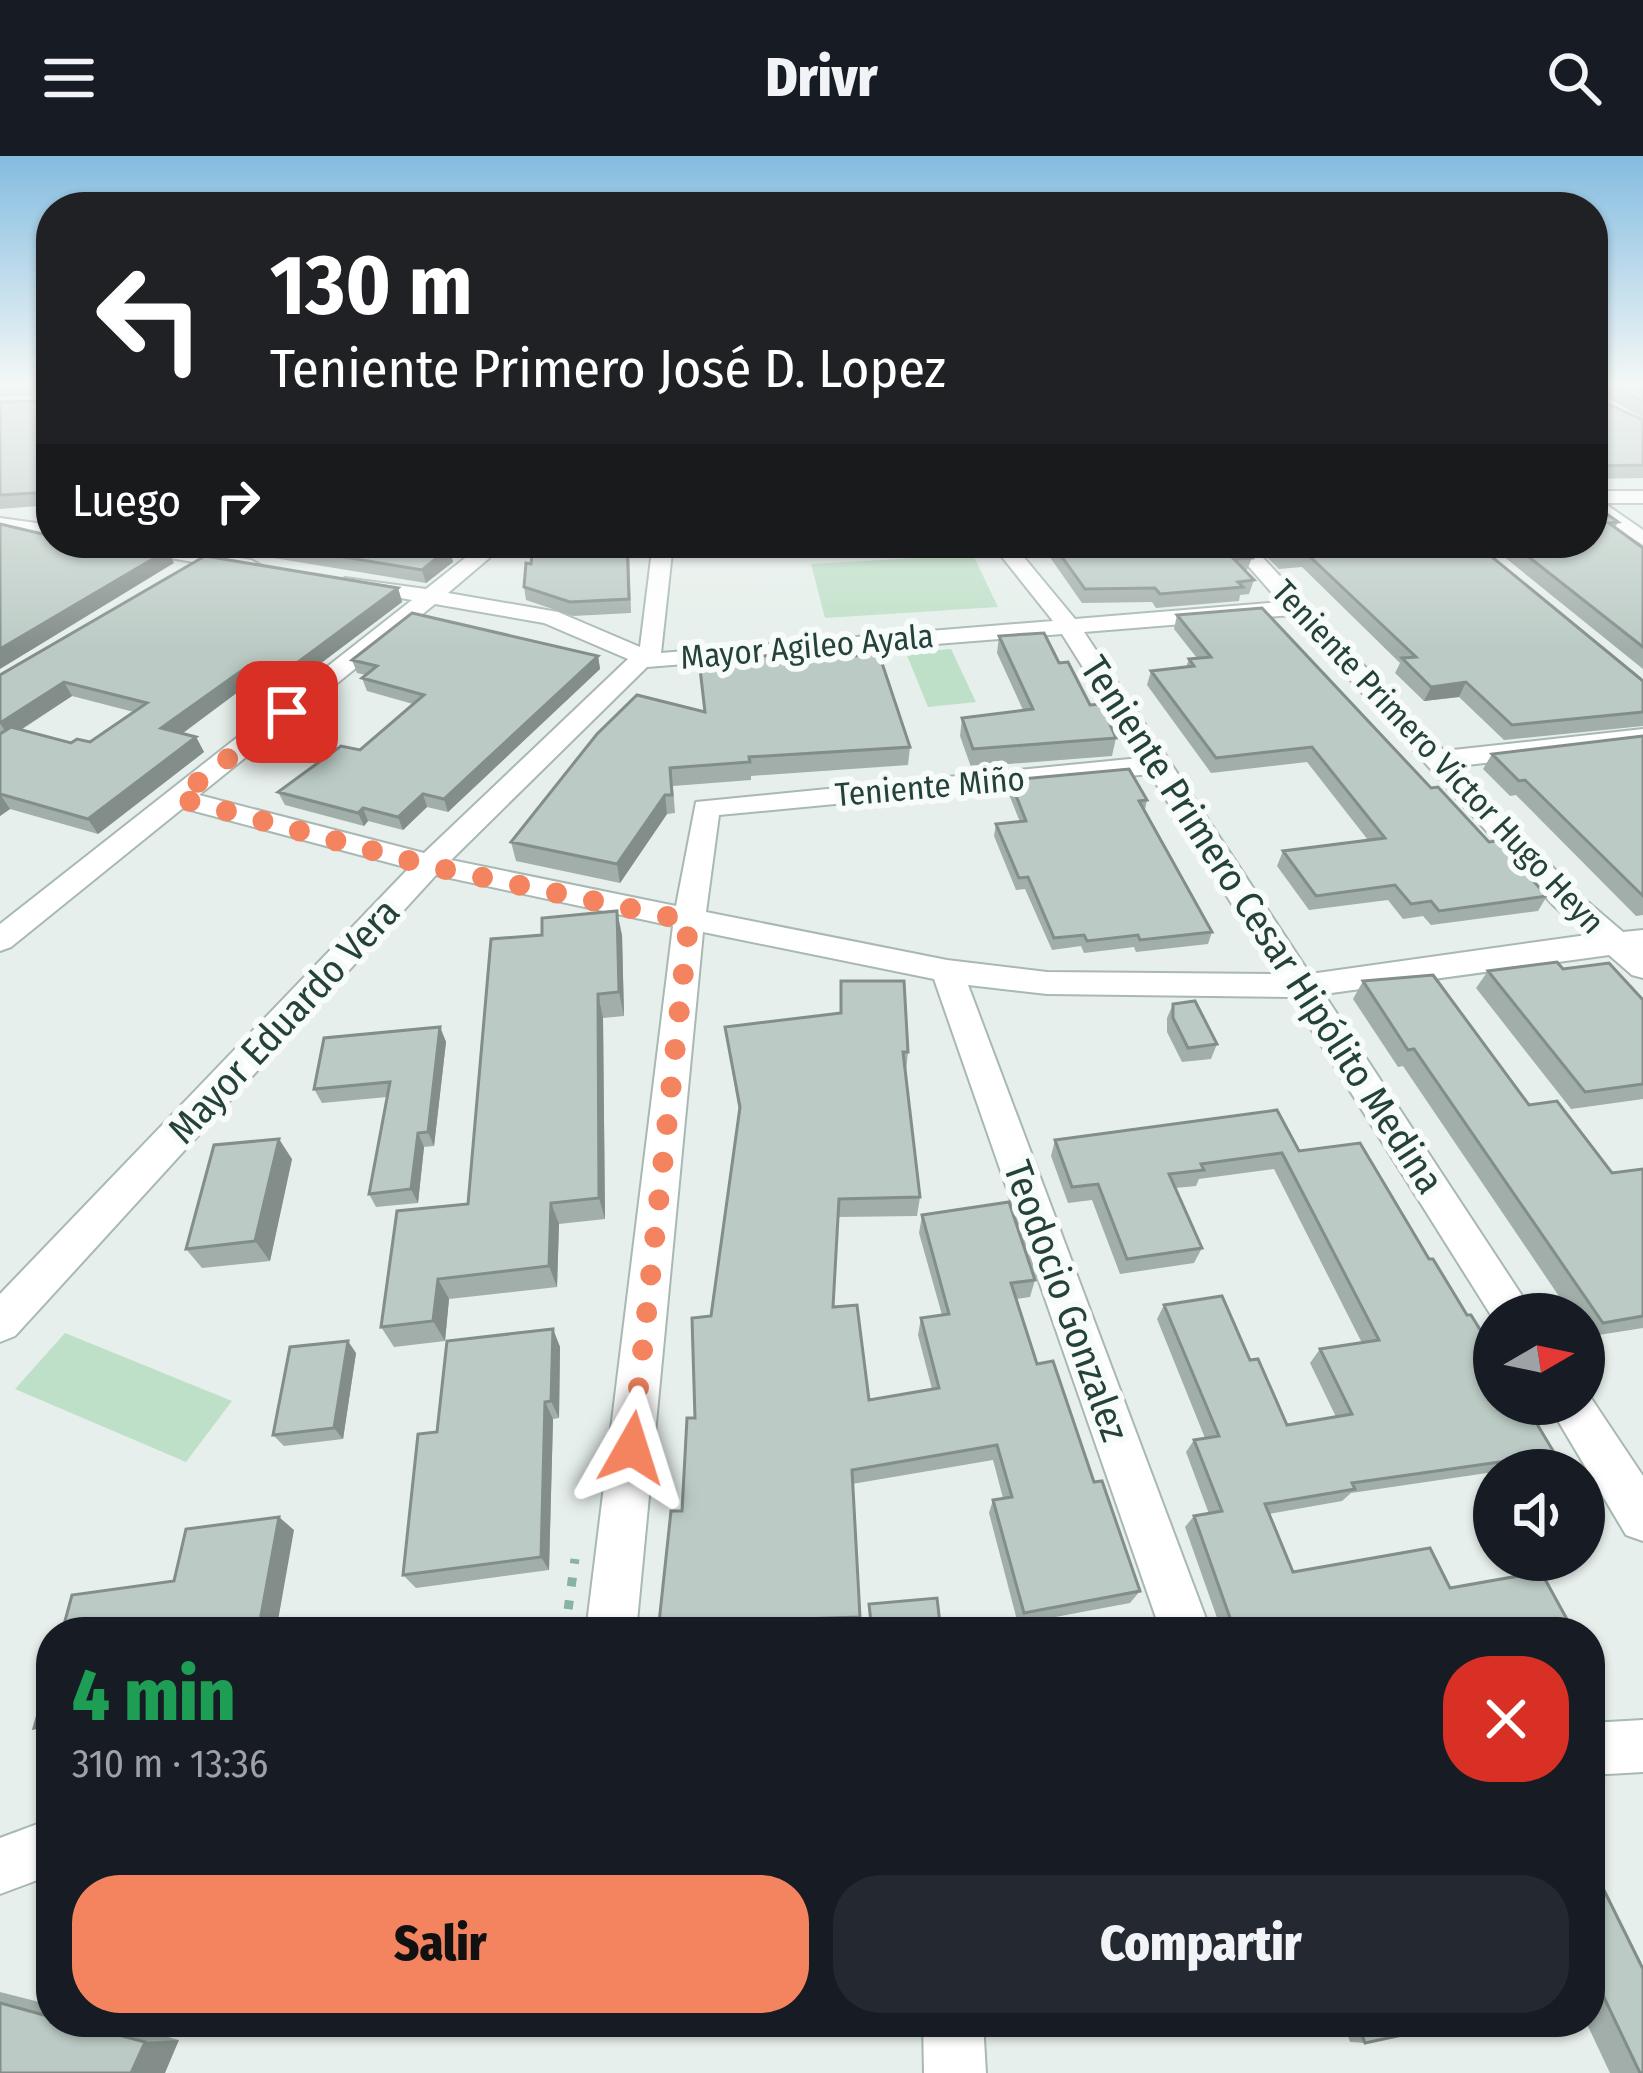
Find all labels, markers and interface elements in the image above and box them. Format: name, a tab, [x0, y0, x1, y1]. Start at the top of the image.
icon: menu	[36, 45, 102, 111]
icon: search	[1541, 45, 1607, 111]
text: Drivr	[766, 46, 878, 110]
text: 130 m	[270, 235, 473, 336]
icon: left	[72, 240, 228, 396]
text: Teniente Primero José D. Lopez	[270, 337, 946, 401]
icon: right	[205, 468, 271, 534]
text: Luego	[72, 474, 181, 528]
street label: Teniente Primero Victor Hugo Heyn	[1263, 572, 1613, 942]
street label: Mayor Agileo Ayala	[679, 616, 935, 678]
street label: Teniente Primero Cesar Hipólito Medina	[1071, 648, 1453, 1202]
pin	[236, 661, 338, 763]
icon: arrive	[254, 679, 320, 745]
street label: Teniente Miño	[834, 759, 1026, 815]
street label: Mayor Eduardo Vera	[159, 889, 409, 1153]
street label: Teodocio Gonzalez	[994, 1155, 1138, 1447]
north arrow	[1473, 1293, 1605, 1425]
map controls	[1473, 1293, 1605, 1581]
position arrow	[569, 1385, 695, 1511]
button: sound	[1473, 1449, 1605, 1581]
text: 4 min	[72, 1653, 235, 1739]
button: close	[1443, 1656, 1569, 1782]
text: 310 m · 13:36	[72, 1741, 268, 1787]
button: Salir	[72, 1875, 809, 2013]
button: Compartir	[833, 1875, 1569, 2013]

